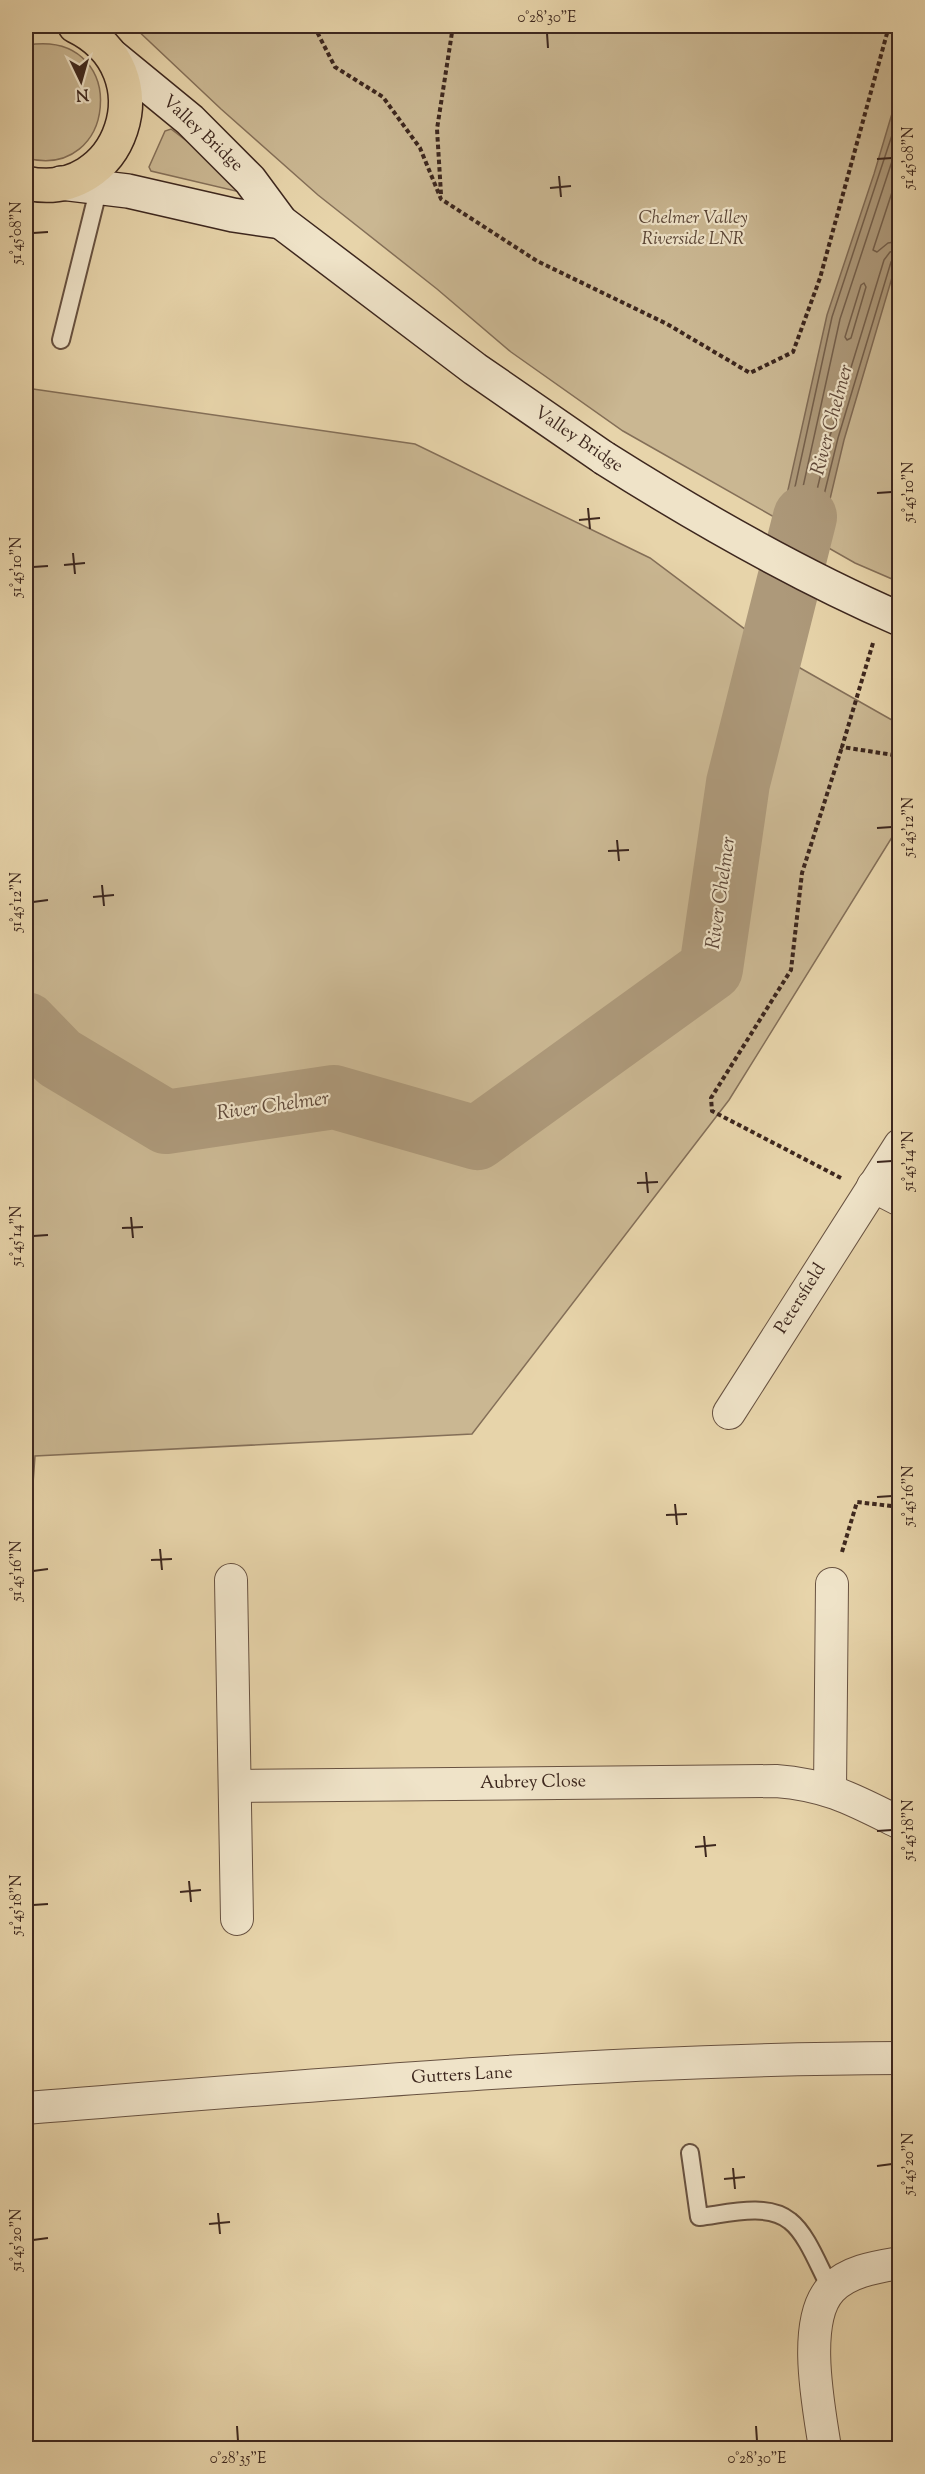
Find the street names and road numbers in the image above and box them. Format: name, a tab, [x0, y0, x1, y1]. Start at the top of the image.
street label: Valley Bridge	[156, 89, 248, 179]
street label: Valley Bridge	[528, 400, 628, 480]
street label: Petersfield	[769, 1259, 833, 1339]
street label: Aubrey Close	[480, 1769, 586, 1797]
street label: Gutters Lane	[411, 2060, 513, 2092]

